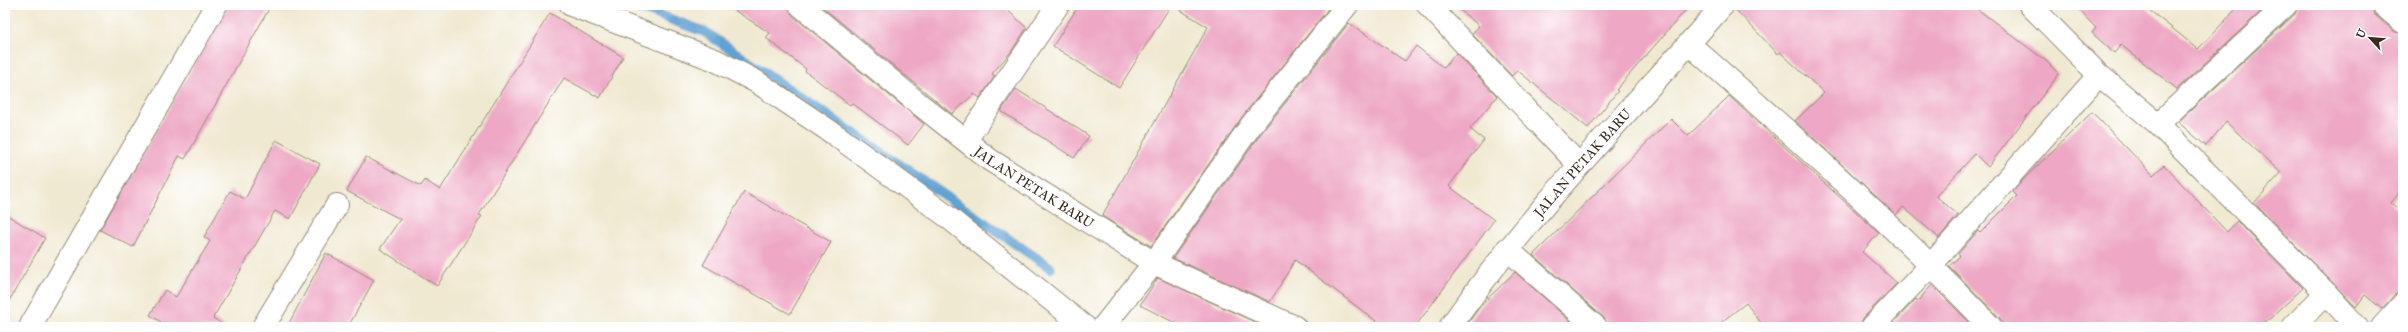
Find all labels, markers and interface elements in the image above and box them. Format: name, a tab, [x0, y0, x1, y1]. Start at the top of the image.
north arrow	[2350, 18, 2390, 58]
text: U	[2354, 27, 2369, 41]
street label: JALAN PETAK BARU	[1529, 105, 1635, 223]
street label: JALAN PETAK BARU	[968, 141, 1098, 233]

